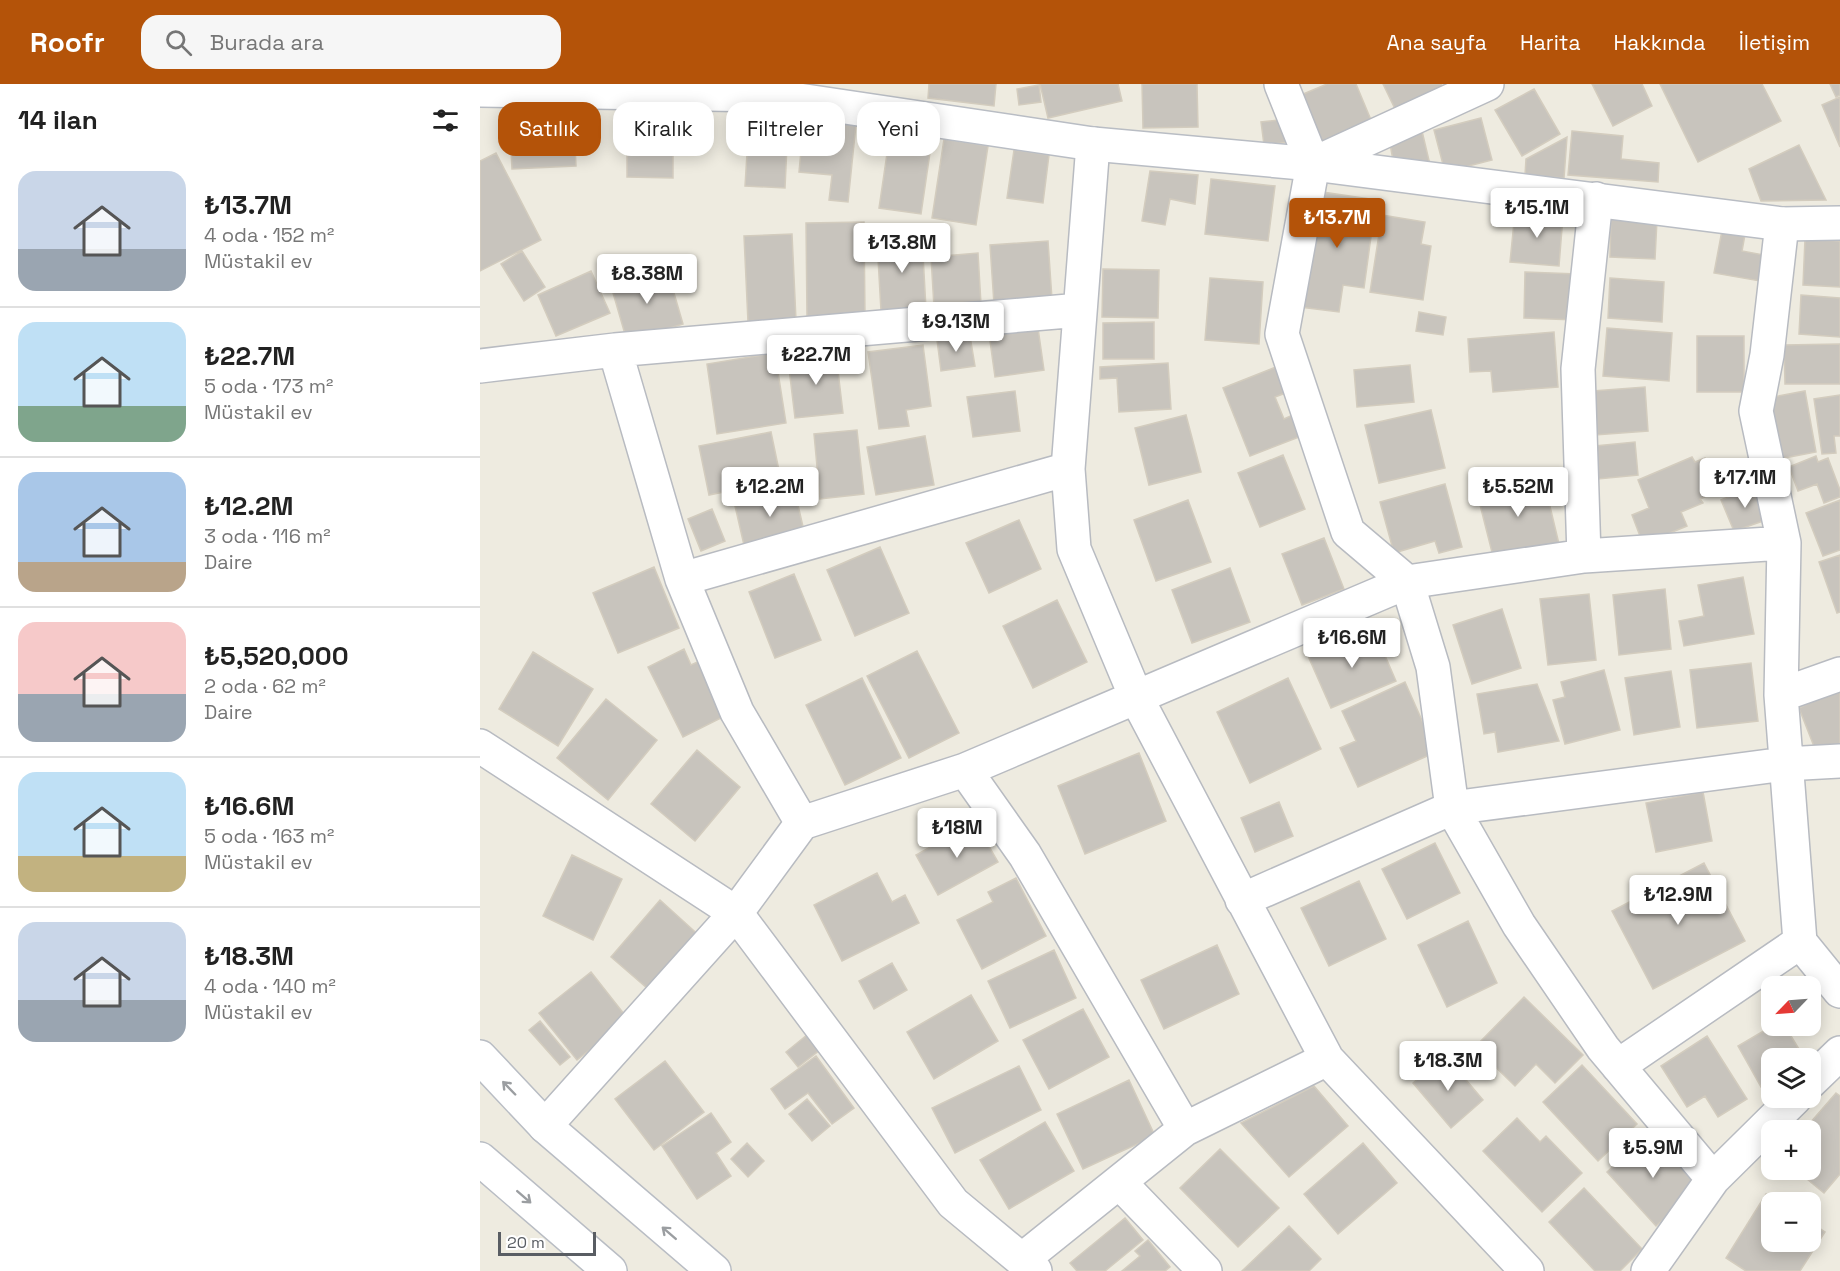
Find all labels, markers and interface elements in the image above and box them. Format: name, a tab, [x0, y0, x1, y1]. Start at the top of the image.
search box	[141, 15, 561, 69]
text: Roofr	[30, 24, 105, 60]
icon: search	[162, 26, 195, 59]
text: Burada ara	[210, 28, 324, 56]
text: Ana sayfa	[1387, 29, 1487, 56]
text: Harita	[1520, 29, 1581, 56]
text: Hakkında	[1614, 29, 1706, 56]
text: İletişim	[1739, 29, 1810, 56]
chip: Satılık	[498, 102, 601, 156]
chip: Kiralık	[613, 102, 714, 156]
chip: Filtreler	[726, 102, 845, 156]
chip: Yeni	[857, 102, 940, 156]
text: 14 ilan	[18, 103, 98, 137]
icon: filters	[429, 104, 462, 137]
text: ₺13.7M	[204, 188, 292, 222]
pin: ₺15.1M	[1488, 188, 1586, 239]
text: ₺15.1M	[1505, 194, 1570, 220]
icon: home	[66, 195, 138, 267]
pin: ₺13.7M	[1288, 198, 1386, 249]
text: ₺13.7M	[1303, 204, 1371, 230]
text: 4 oda · 152 m²	[204, 222, 334, 248]
pin: ₺13.8M	[853, 223, 951, 274]
text: ₺13.8M	[867, 229, 937, 255]
text: Müstakil ev	[204, 248, 312, 274]
pin: ₺8.38M	[598, 254, 696, 305]
text: ₺8.38M	[611, 260, 683, 286]
pin: ₺9.13M	[907, 302, 1005, 353]
text: ₺9.13M	[922, 308, 990, 334]
pin: ₺22.7M	[767, 335, 865, 386]
text: ₺22.7M	[204, 339, 295, 373]
text: ₺22.7M	[781, 341, 851, 367]
icon: home	[66, 346, 138, 418]
text: 5 oda · 173 m²	[204, 373, 333, 399]
text: Müstakil ev	[204, 399, 312, 425]
pin: ₺17.1M	[1696, 458, 1794, 509]
text: ₺17.1M	[1714, 464, 1776, 490]
pin: ₺12.2M	[721, 467, 819, 518]
pin: ₺5.52M	[1469, 467, 1567, 518]
text: ₺12.2M	[736, 473, 804, 499]
text: ₺5.52M	[1482, 473, 1554, 499]
text: ₺12.2M	[204, 489, 293, 523]
icon: home	[66, 496, 138, 568]
text: 3 oda · 116 m²	[204, 523, 331, 549]
text: Daire	[204, 549, 253, 575]
pin: ₺16.6M	[1303, 618, 1401, 669]
text: ₺16.6M	[1317, 624, 1387, 650]
text: ₺5,520,000	[204, 639, 349, 673]
icon: home	[66, 646, 138, 718]
text: 2 oda · 62 m²	[204, 673, 326, 699]
text: Daire	[204, 699, 253, 725]
text: ₺16.6M	[204, 789, 294, 823]
icon: home	[66, 796, 138, 868]
pin: ₺18M	[921, 808, 993, 859]
text: ₺18M	[931, 814, 983, 840]
text: 5 oda · 163 m²	[204, 823, 334, 849]
text: Müstakil ev	[204, 849, 312, 875]
pin: ₺12.9M	[1629, 875, 1727, 926]
text: ₺12.9M	[1643, 881, 1713, 907]
text: ₺18.3M	[204, 939, 294, 973]
icon: home	[66, 946, 138, 1018]
text: 4 oda · 140 m²	[204, 973, 336, 999]
north arrow	[1761, 976, 1821, 1036]
map controls	[1761, 976, 1821, 1252]
text: Müstakil ev	[204, 999, 312, 1025]
pin: ₺18.3M	[1399, 1041, 1497, 1092]
text: ₺18.3M	[1413, 1047, 1483, 1073]
button: layers	[1761, 1048, 1821, 1108]
one-way arrow	[503, 1081, 517, 1096]
button: +	[1761, 1120, 1821, 1180]
pin: ₺5.9M	[1611, 1128, 1695, 1179]
text: ₺5.9M	[1623, 1134, 1683, 1160]
one-way arrow	[516, 1190, 531, 1204]
button: −	[1761, 1192, 1821, 1252]
one-way arrow	[662, 1226, 677, 1240]
scale bar	[498, 1229, 596, 1256]
text: 20 m	[507, 1232, 545, 1253]

